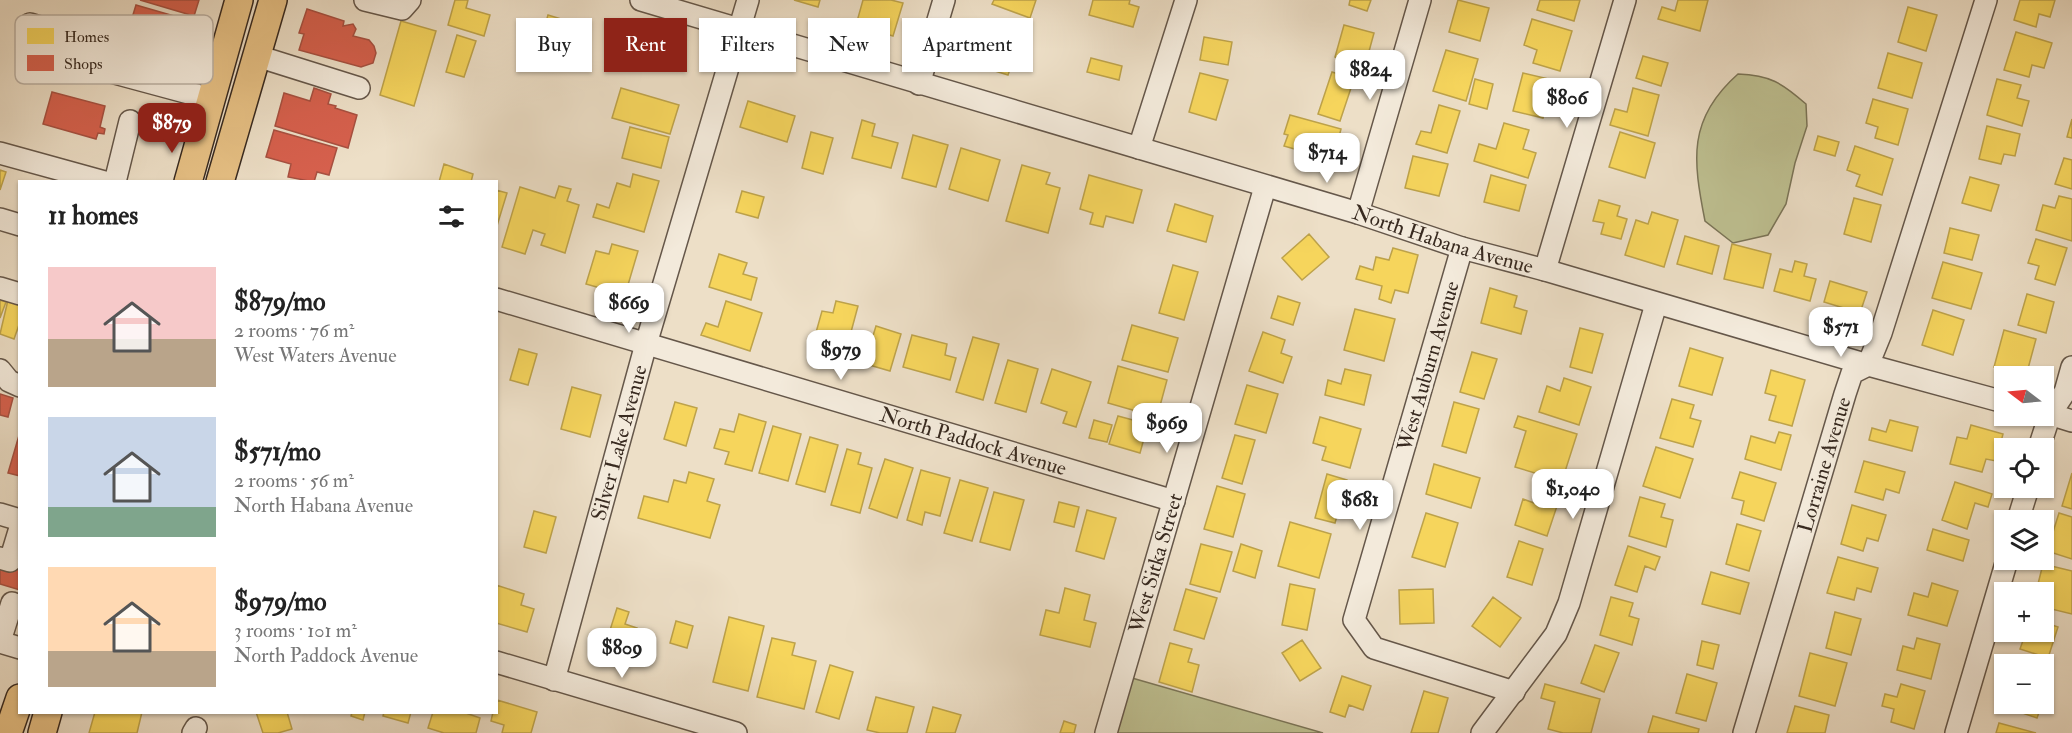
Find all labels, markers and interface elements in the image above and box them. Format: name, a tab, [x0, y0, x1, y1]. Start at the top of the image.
legend	[15, 15, 213, 84]
chip: Buy	[516, 18, 592, 72]
chip: Rent	[604, 18, 687, 72]
chip: Filters	[699, 18, 796, 72]
chip: New	[808, 18, 890, 72]
chip: Apartment	[902, 18, 1033, 72]
text: Homes	[64, 27, 109, 47]
pin: $824	[1334, 50, 1406, 101]
text: Shops	[64, 54, 103, 75]
text: $824	[1349, 57, 1391, 82]
pin: $806	[1531, 78, 1603, 129]
text: $806	[1546, 85, 1588, 110]
pin: $879	[136, 103, 208, 154]
text: $879	[152, 110, 192, 135]
pin: $714	[1291, 133, 1363, 184]
text: $714	[1308, 140, 1346, 165]
street label: North Habana Avenue	[1349, 199, 1536, 280]
text: 11 homes	[48, 200, 138, 232]
icon: filters	[435, 200, 468, 233]
street label: West Auburn Avenue	[1391, 278, 1466, 455]
pin: $669	[593, 283, 665, 334]
text: $879/mo	[234, 286, 326, 318]
text: $669	[608, 290, 650, 315]
icon: home	[96, 291, 168, 363]
pin: $571	[1805, 307, 1877, 358]
text: $571	[1823, 314, 1859, 339]
text: 2 rooms · 76 m²	[234, 318, 354, 343]
pin: $979	[805, 330, 877, 381]
text: $979	[821, 337, 862, 362]
text: West Waters Avenue	[234, 343, 397, 368]
street label: Silver Lake Avenue	[585, 362, 654, 524]
north arrow	[1994, 366, 2054, 426]
map controls	[1994, 366, 2054, 714]
street label: Lorraine Avenue	[1791, 394, 1857, 536]
street label: North Paddock Avenue	[877, 401, 1070, 482]
pin: $969	[1131, 403, 1203, 454]
text: $969	[1146, 410, 1188, 435]
text: $571/mo	[234, 436, 321, 468]
button: locate	[1994, 438, 2054, 498]
icon: home	[96, 441, 168, 513]
text: 2 rooms · 56 m²	[234, 468, 354, 493]
pin: $1,040	[1524, 469, 1622, 520]
text: $1,040	[1546, 476, 1600, 501]
pin: $681	[1324, 480, 1396, 531]
text: $681	[1341, 487, 1379, 512]
street label: West Sitka Street	[1123, 490, 1189, 637]
text: North Habana Avenue	[234, 493, 413, 518]
button: layers	[1994, 510, 2054, 570]
button: +	[1994, 582, 2054, 642]
text: $979/mo	[234, 586, 327, 618]
icon: home	[96, 591, 168, 663]
text: 3 rooms · 101 m²	[234, 618, 357, 643]
pin: $809	[586, 628, 658, 679]
text: $809	[601, 635, 643, 660]
text: North Paddock Avenue	[234, 643, 418, 668]
button: −	[1994, 654, 2054, 714]

